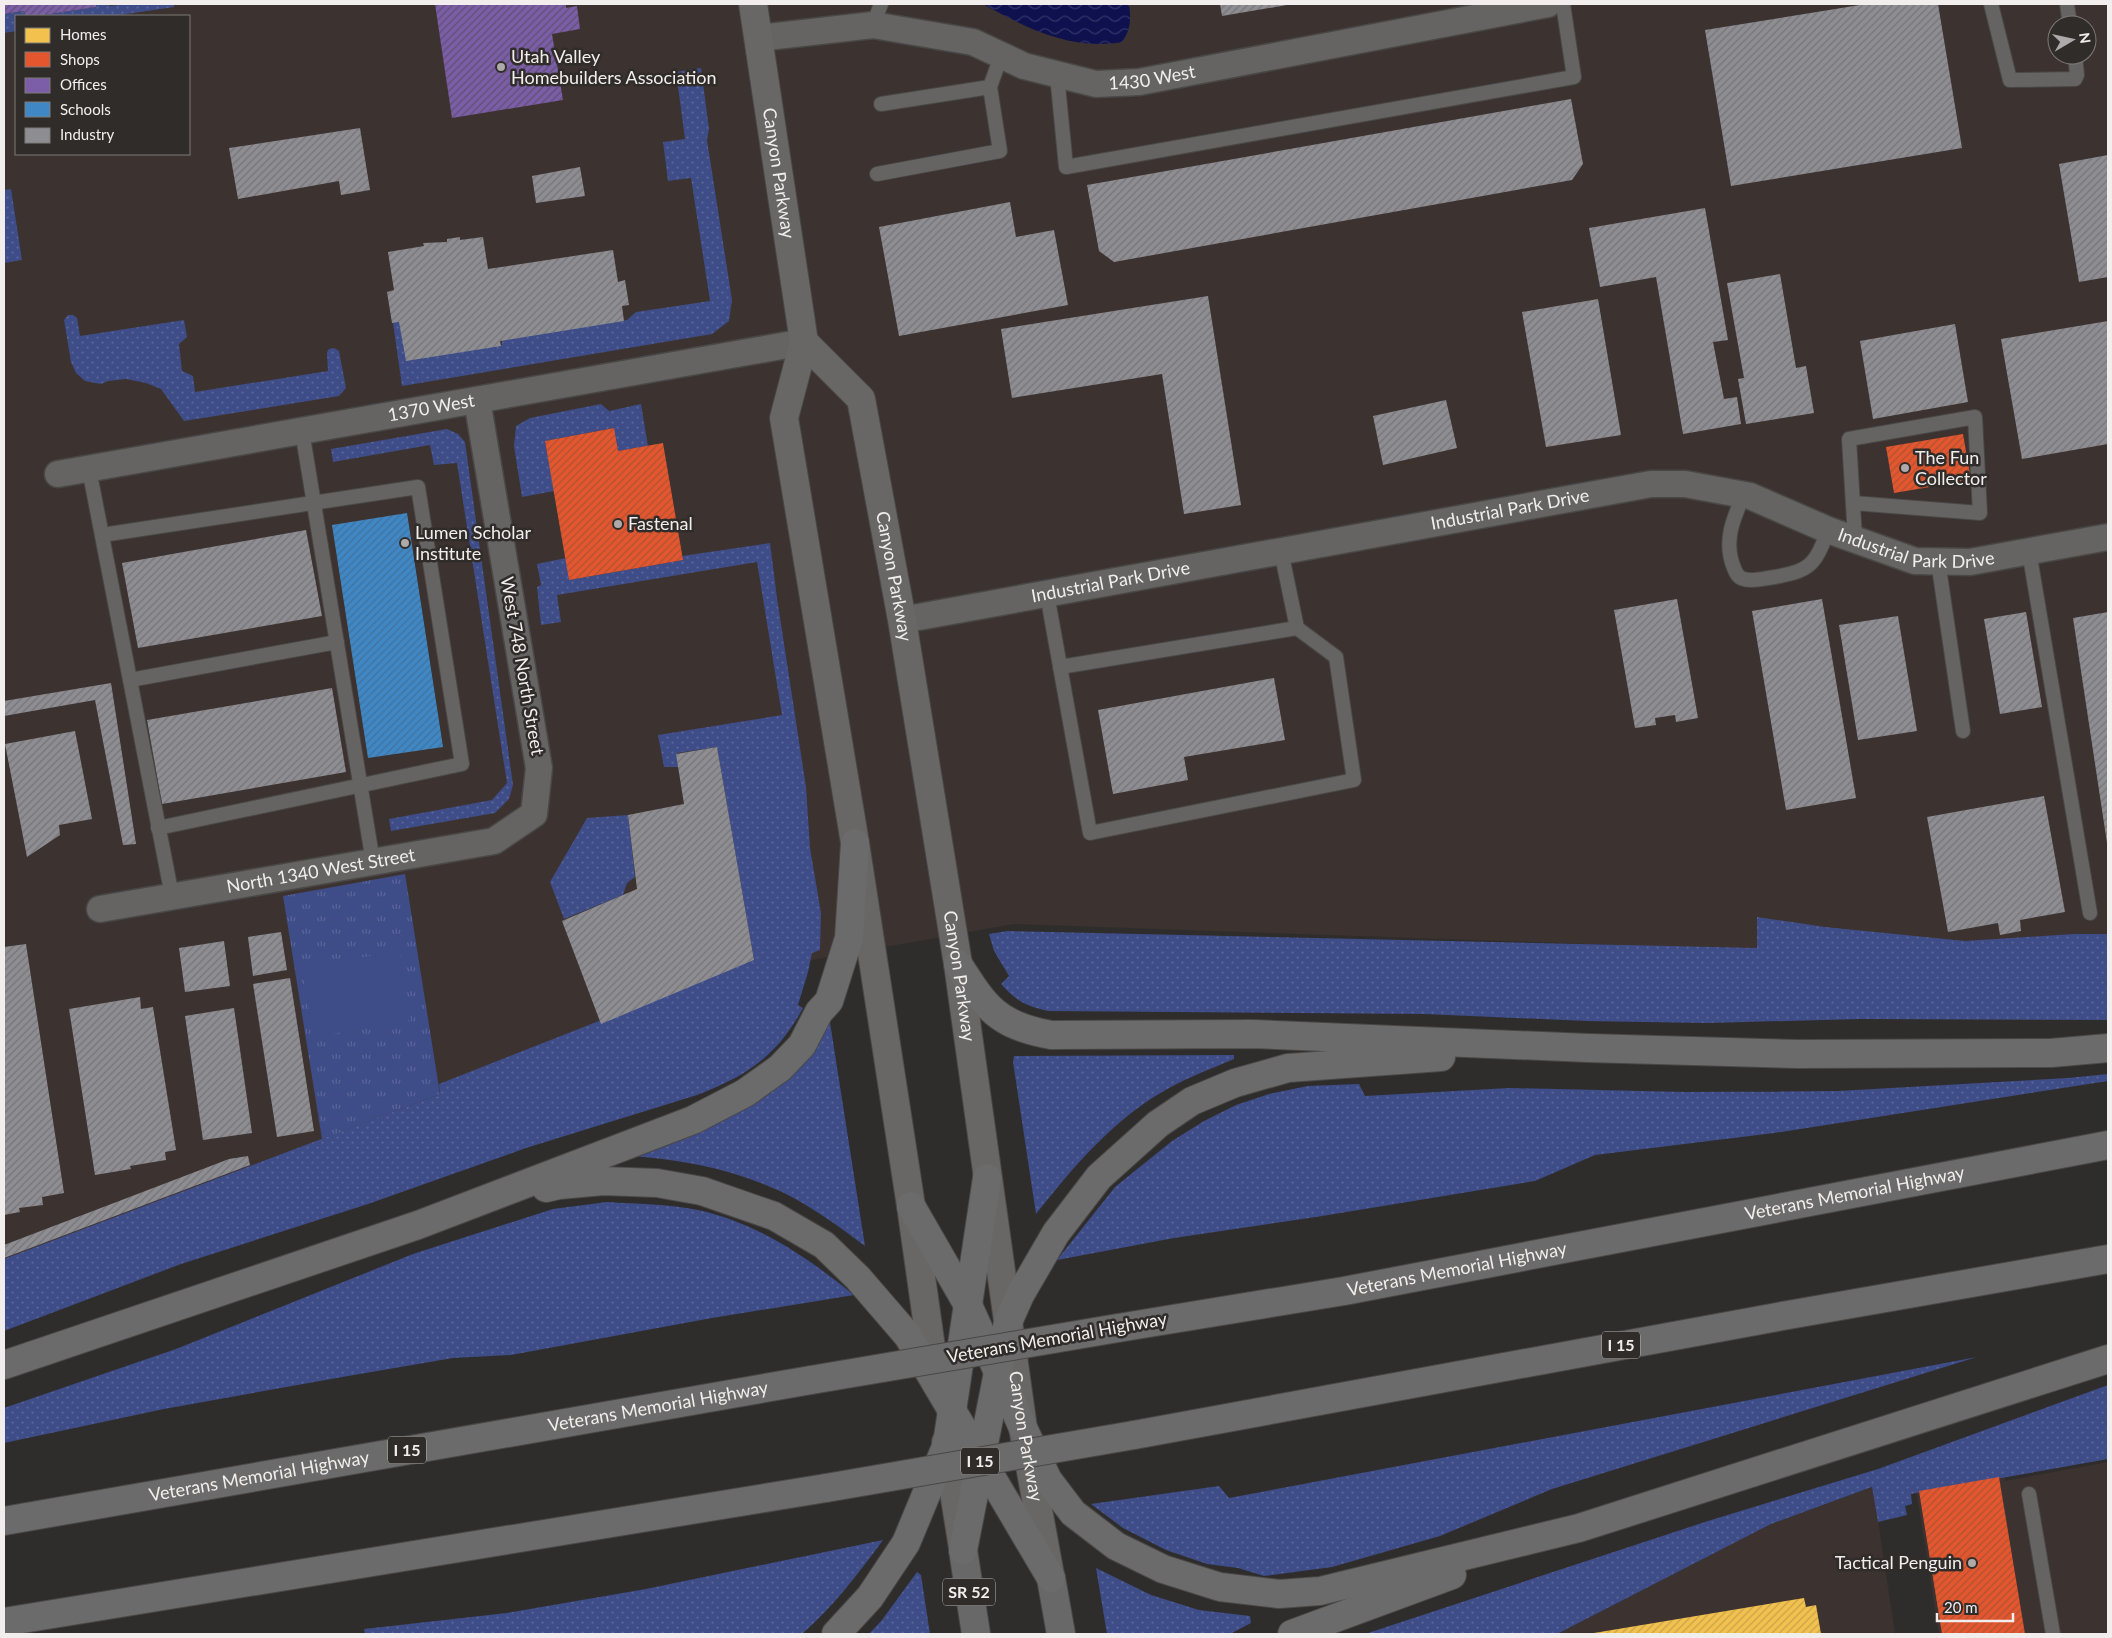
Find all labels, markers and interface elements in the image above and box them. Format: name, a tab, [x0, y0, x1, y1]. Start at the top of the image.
legend	[15, 15, 190, 155]
north arrow	[2047, 15, 2097, 65]
text: Homes	[60, 25, 106, 43]
text: N	[2076, 31, 2095, 45]
place label: Utah Valley Homebuilders Association	[511, 45, 717, 88]
text: Shops	[60, 50, 100, 68]
street label: 1430 West	[1108, 59, 1197, 93]
marker: Utah Valley Homebuilders Association	[495, 61, 507, 73]
text: Offices	[60, 75, 107, 93]
text: Schools	[60, 100, 111, 118]
street label: Canyon Parkway	[759, 106, 800, 241]
text: Industry	[60, 125, 115, 143]
street label: 1370 West	[386, 388, 477, 425]
place label: The Fun Collector	[1915, 446, 1987, 489]
marker: The Fun Collector	[1899, 462, 1911, 474]
street label: Industrial Park Drive	[1429, 483, 1591, 534]
street label: Canyon Parkway	[872, 509, 917, 644]
place label: Fastenal	[628, 512, 693, 534]
marker: Fastenal	[612, 518, 624, 530]
place label: Lumen Scholar Institute	[415, 521, 531, 564]
street label: Industrial Park Drive	[1835, 522, 1996, 572]
marker: Lumen Scholar Institute	[399, 537, 411, 549]
street label: Industrial Park Drive	[1029, 556, 1191, 606]
street label: West 748 North Street	[496, 575, 550, 757]
street label: North 1340 West Street	[225, 843, 417, 897]
street label: Canyon Parkway	[939, 909, 981, 1043]
street label: Veterans Memorial Highway	[1743, 1161, 1967, 1224]
street label: Veterans Memorial Highway	[1345, 1237, 1569, 1300]
street label: Veterans Memorial Highway	[945, 1307, 1169, 1367]
road number: I 15	[1602, 1332, 1640, 1358]
street label: Canyon Parkway	[1005, 1369, 1048, 1504]
street label: Veterans Memorial Highway	[546, 1376, 770, 1436]
road number: I 15	[388, 1436, 426, 1464]
street label: Veterans Memorial Highway	[147, 1445, 371, 1505]
road number: I 15	[961, 1448, 999, 1474]
place label: Tactical Penguin	[1835, 1551, 1962, 1573]
marker: Tactical Penguin	[1966, 1557, 1978, 1569]
road number: SR 52	[943, 1578, 995, 1605]
scale bar	[1937, 1590, 2013, 1622]
text: 20 m	[1944, 1598, 1978, 1616]

